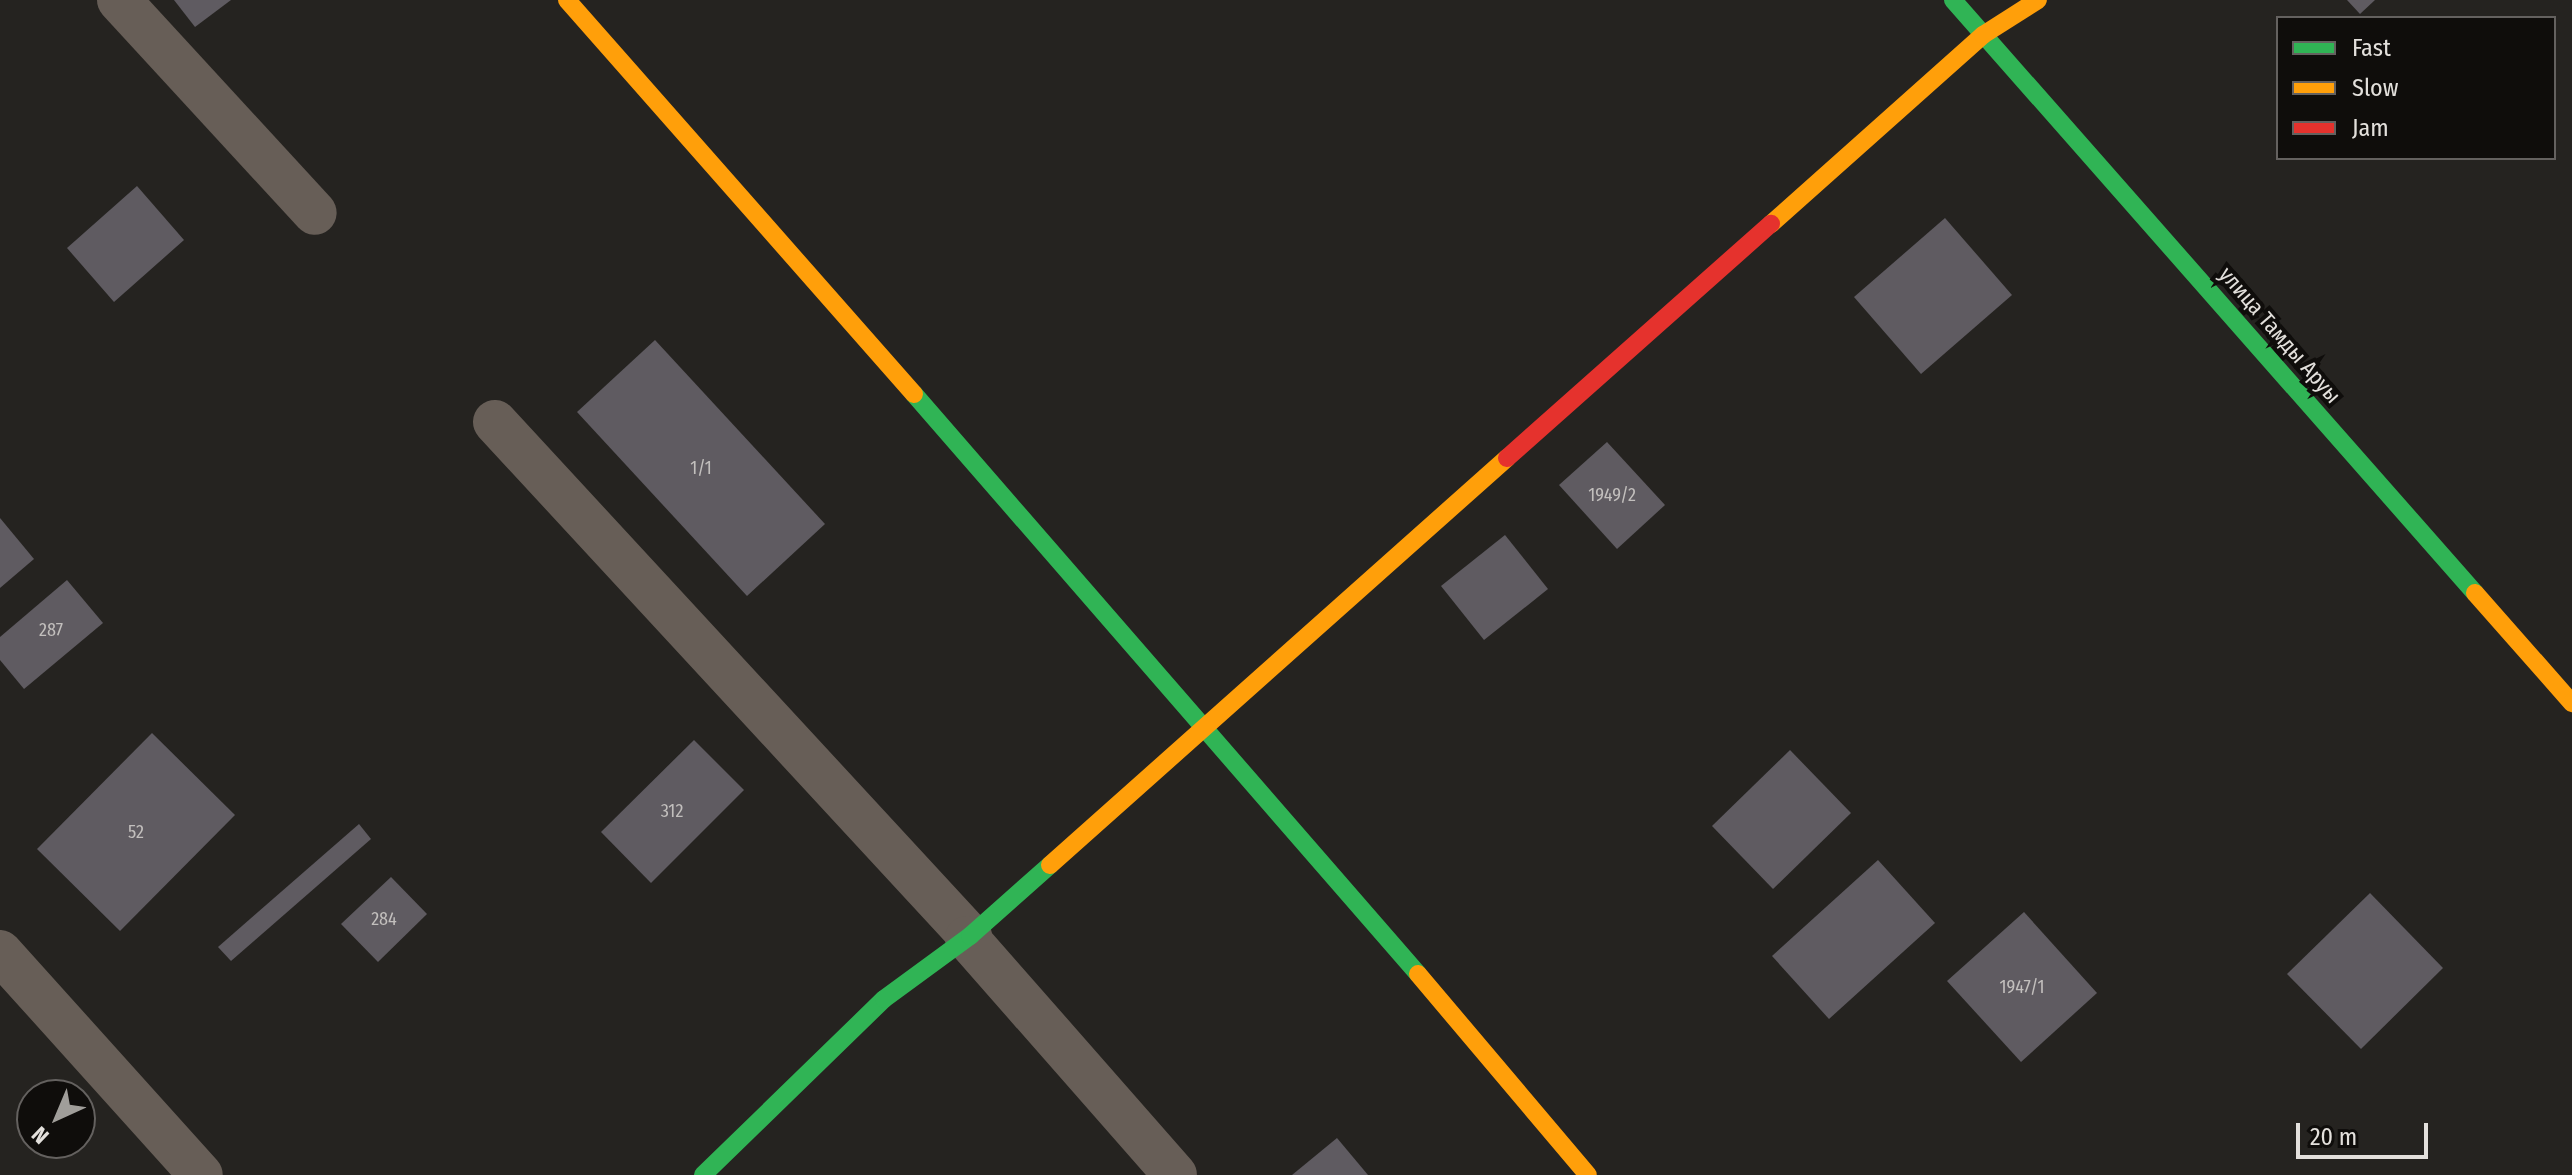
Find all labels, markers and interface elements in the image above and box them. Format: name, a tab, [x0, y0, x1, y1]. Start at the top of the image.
legend	[2276, 16, 2556, 160]
text: Fast	[2352, 34, 2391, 62]
text: Slow	[2352, 74, 2398, 102]
text: Jam	[2352, 114, 2389, 142]
street label: улица Тамды Аруы	[2214, 261, 2346, 409]
house number: 1/1	[690, 457, 712, 479]
house number: 1949/2	[1588, 484, 1636, 506]
house number: 287	[39, 619, 63, 641]
house number: 312	[661, 800, 683, 822]
house number: 52	[128, 821, 144, 843]
house number: 284	[371, 908, 397, 930]
house number: 1947/1	[2000, 976, 2044, 998]
north arrow	[16, 1079, 96, 1159]
scale bar	[2300, 1107, 2432, 1157]
text: N	[26, 1121, 54, 1149]
text: 20 m	[2310, 1123, 2357, 1151]

